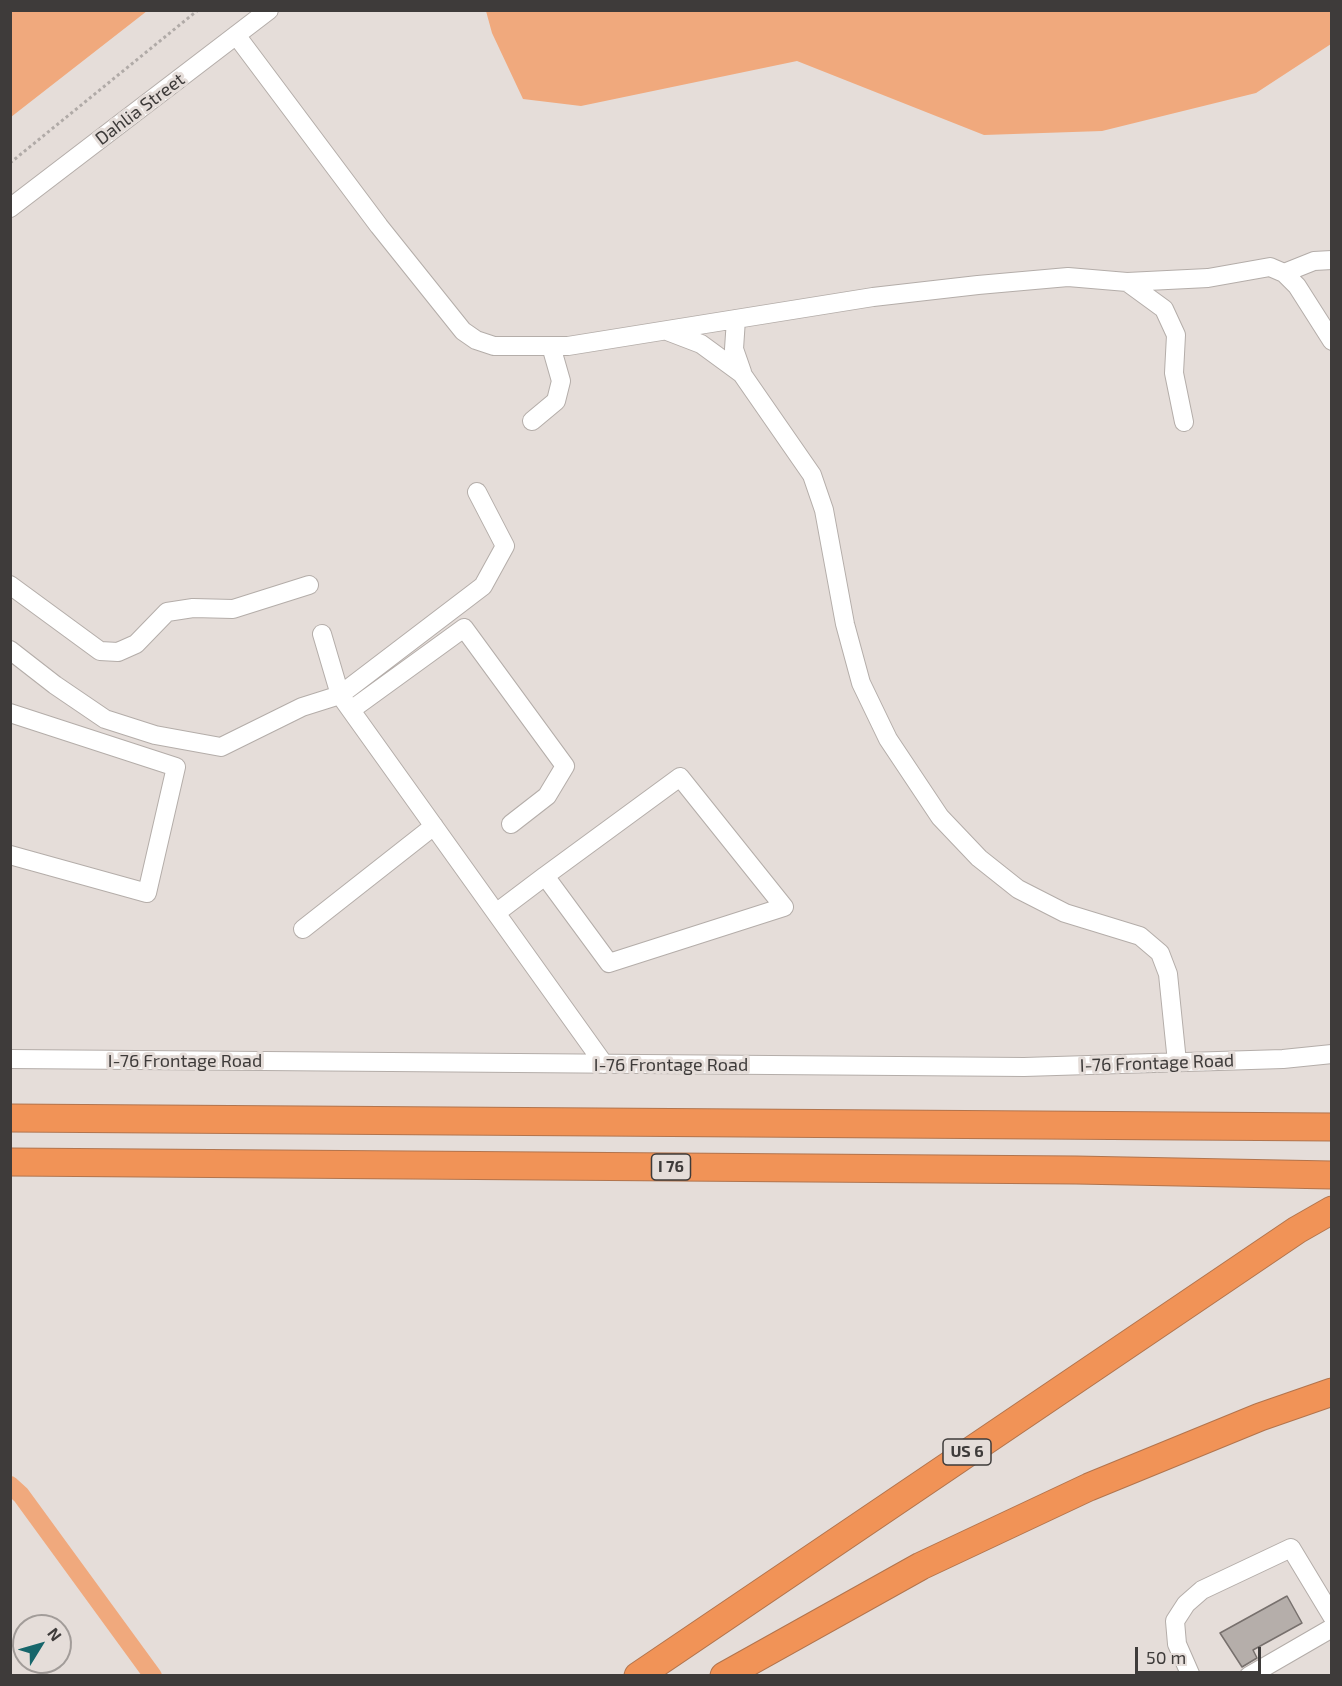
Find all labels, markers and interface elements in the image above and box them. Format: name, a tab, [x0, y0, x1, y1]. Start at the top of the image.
street label: Dahlia Street	[91, 68, 189, 150]
street label: I-76 Frontage Road	[108, 1050, 262, 1072]
street label: I-76 Frontage Road	[1079, 1050, 1235, 1076]
street label: I-76 Frontage Road	[594, 1054, 748, 1076]
road number: I 76	[652, 1154, 690, 1180]
road number: US 6	[943, 1439, 991, 1465]
north arrow	[12, 1614, 72, 1674]
text: N	[44, 1624, 66, 1644]
scale bar	[1138, 1635, 1264, 1673]
text: 50 m	[1146, 1646, 1186, 1668]

